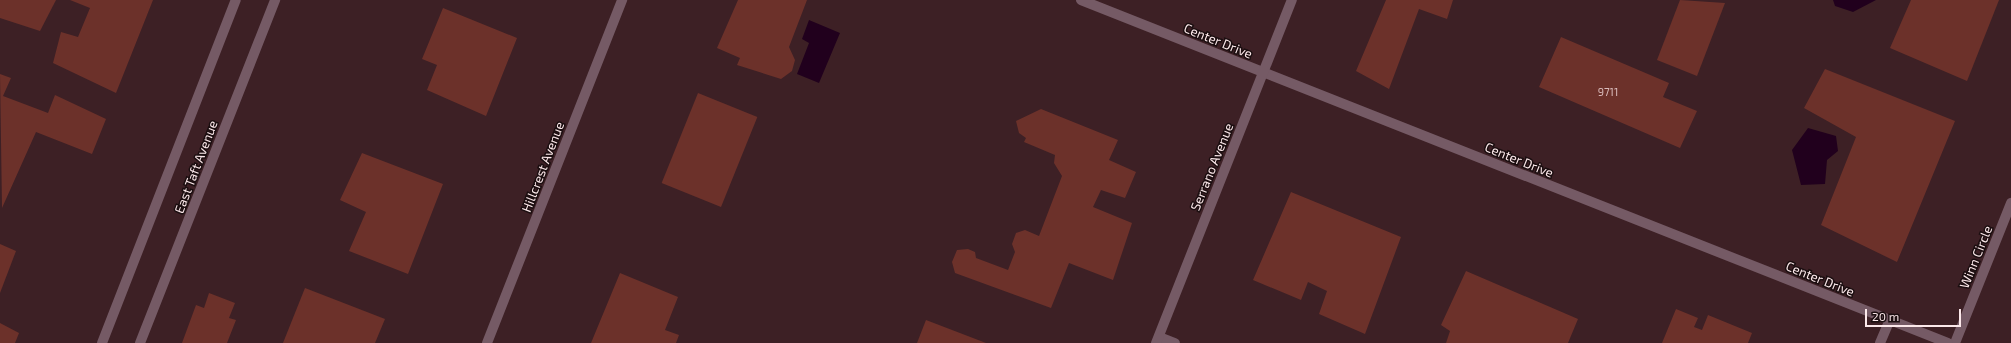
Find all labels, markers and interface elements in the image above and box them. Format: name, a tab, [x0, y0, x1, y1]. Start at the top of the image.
street label: Center Drive	[1181, 20, 1255, 62]
house number: 9711	[1598, 85, 1618, 99]
street label: East Taft Avenue	[171, 118, 221, 216]
street label: Hillcrest Avenue	[519, 119, 567, 215]
street label: Serrano Avenue	[1187, 121, 1237, 213]
street label: Center Drive	[1482, 139, 1556, 181]
street label: Winn Circle	[1956, 223, 1996, 291]
street label: Center Drive	[1783, 258, 1857, 300]
scale bar	[1867, 301, 1963, 327]
text: 20 m	[1872, 309, 1899, 323]

